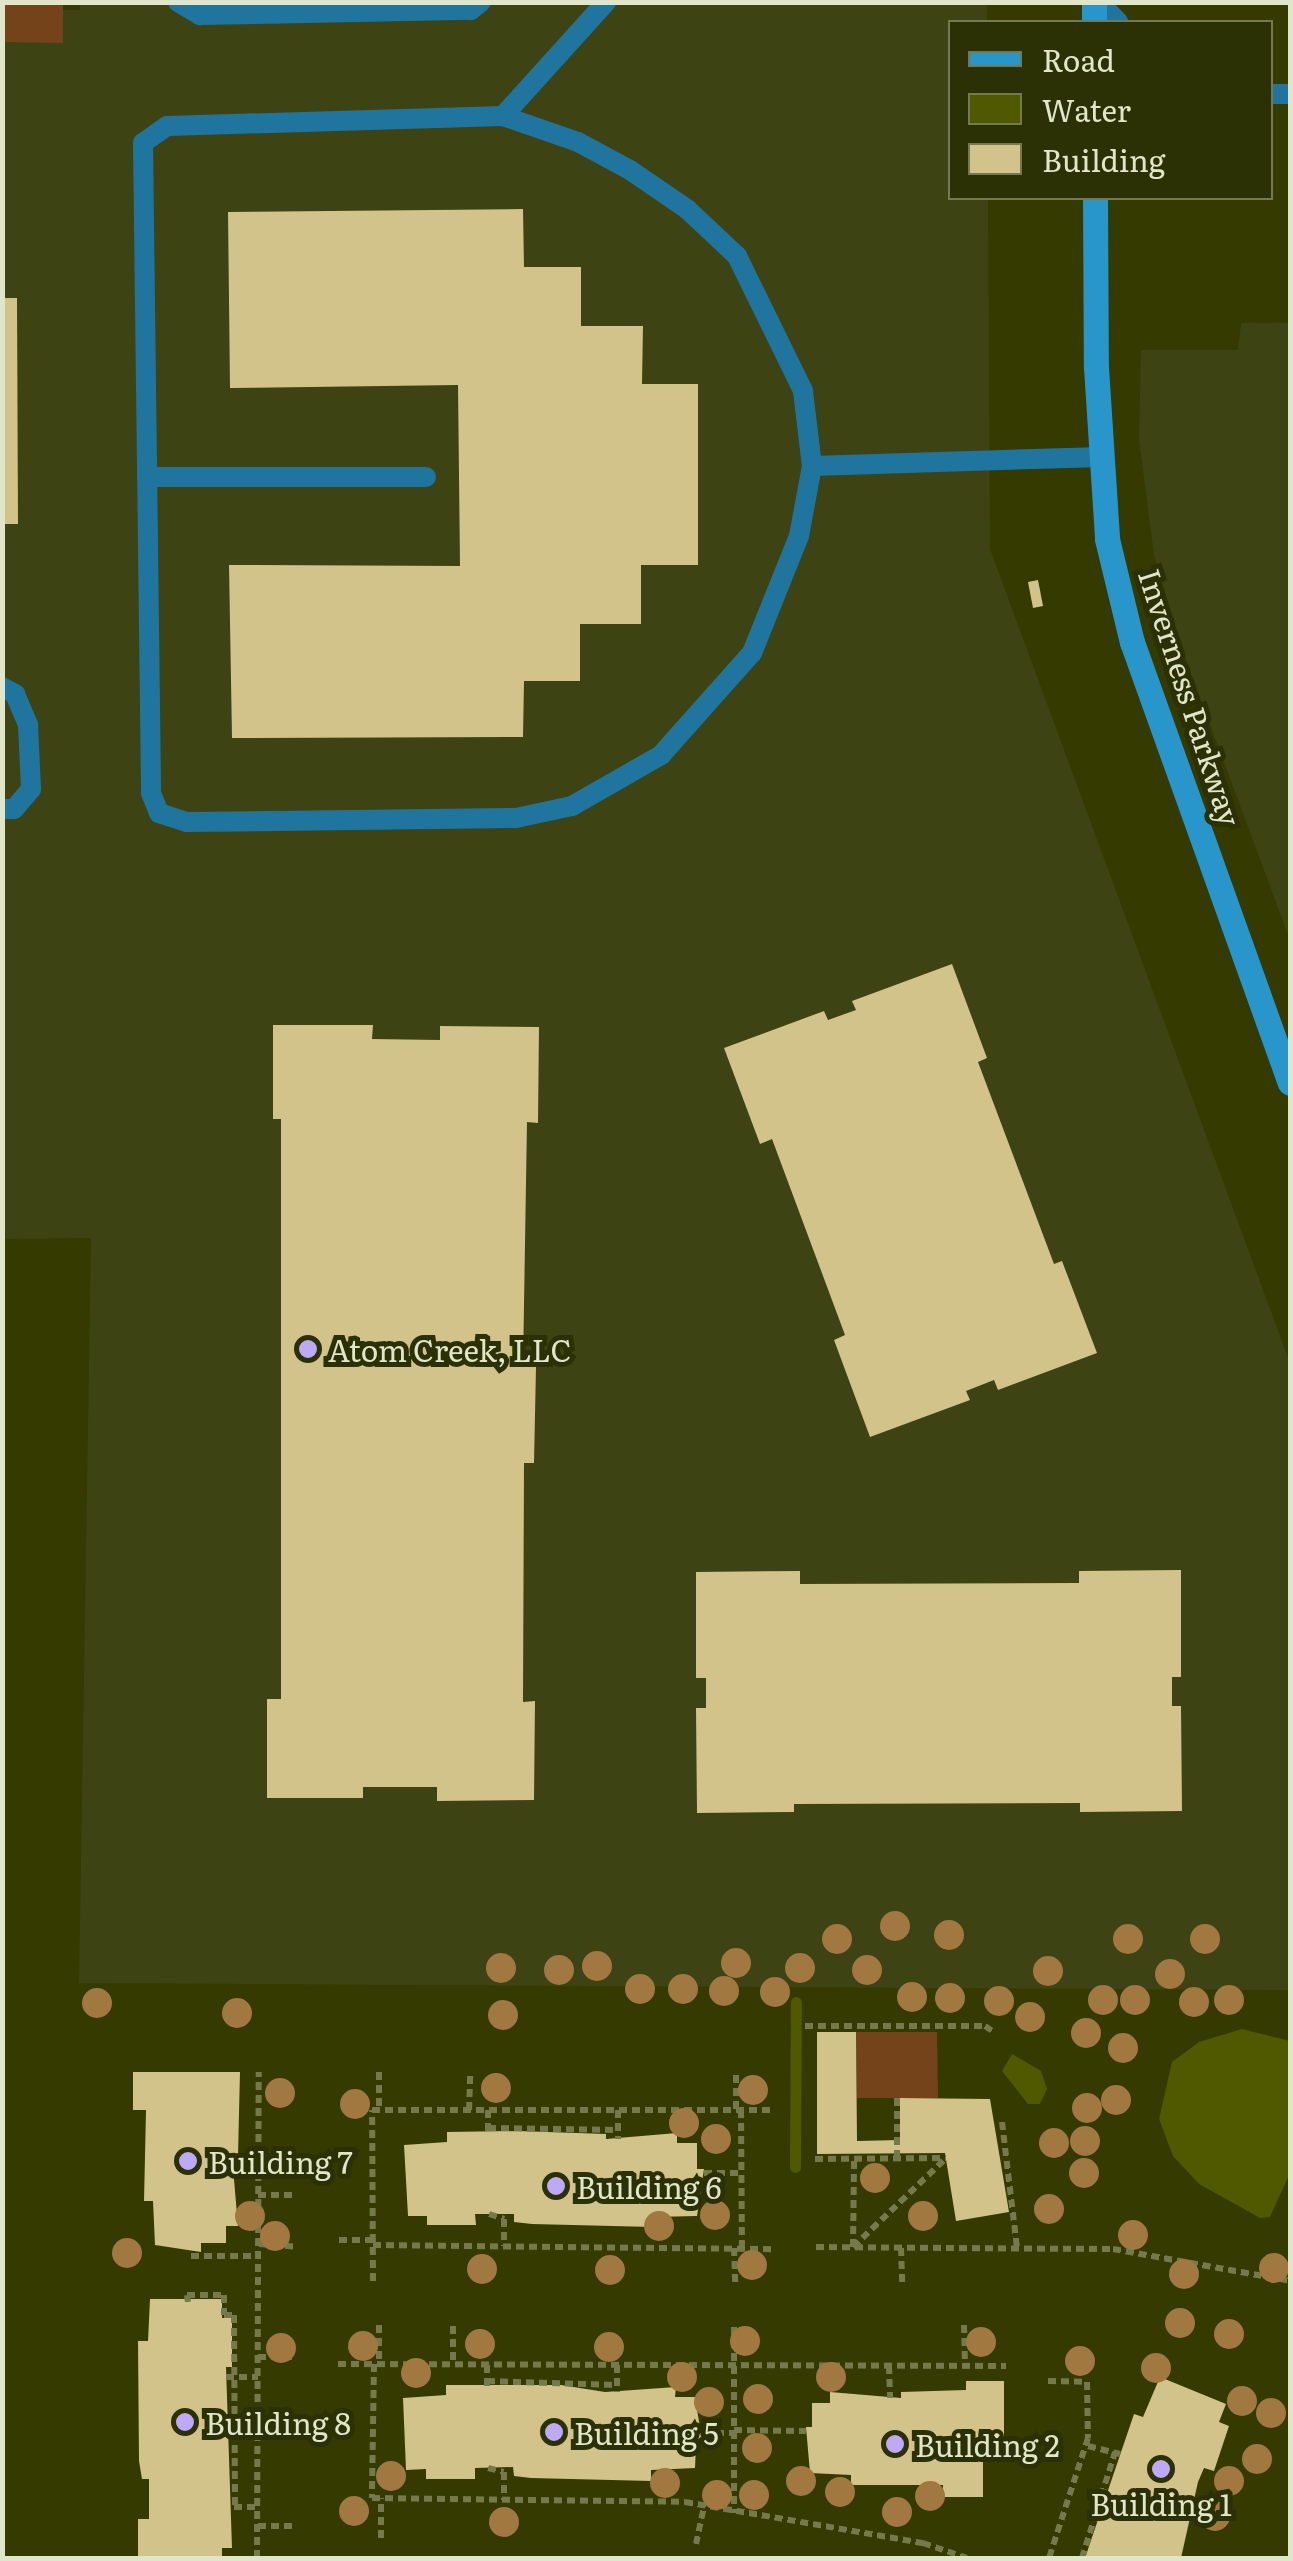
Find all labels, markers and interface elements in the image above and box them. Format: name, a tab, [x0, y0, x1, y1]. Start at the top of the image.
legend	[948, 20, 1273, 200]
text: Road	[1042, 37, 1115, 81]
text: Water	[1042, 87, 1131, 131]
text: Building	[1042, 137, 1166, 181]
street label: Inverness Parkway	[1132, 564, 1250, 830]
place label: Atom Creek, LLC	[328, 1331, 571, 1367]
marker: Atom Creek, LLC	[297, 1338, 319, 1360]
place label: Building 7	[208, 2143, 353, 2179]
marker: Building 7	[177, 2150, 199, 2172]
place label: Building 6	[576, 2168, 722, 2204]
marker: Building 6	[545, 2175, 567, 2197]
place label: Building 8	[205, 2404, 351, 2440]
marker: Building 8	[174, 2411, 196, 2433]
place label: Building 5	[574, 2414, 719, 2450]
marker: Building 5	[543, 2421, 565, 2443]
place label: Building 2	[915, 2426, 1060, 2462]
marker: Building 2	[884, 2433, 906, 2455]
marker: Building 1	[1150, 2458, 1172, 2480]
place label: Building 1	[1090, 2485, 1232, 2521]

